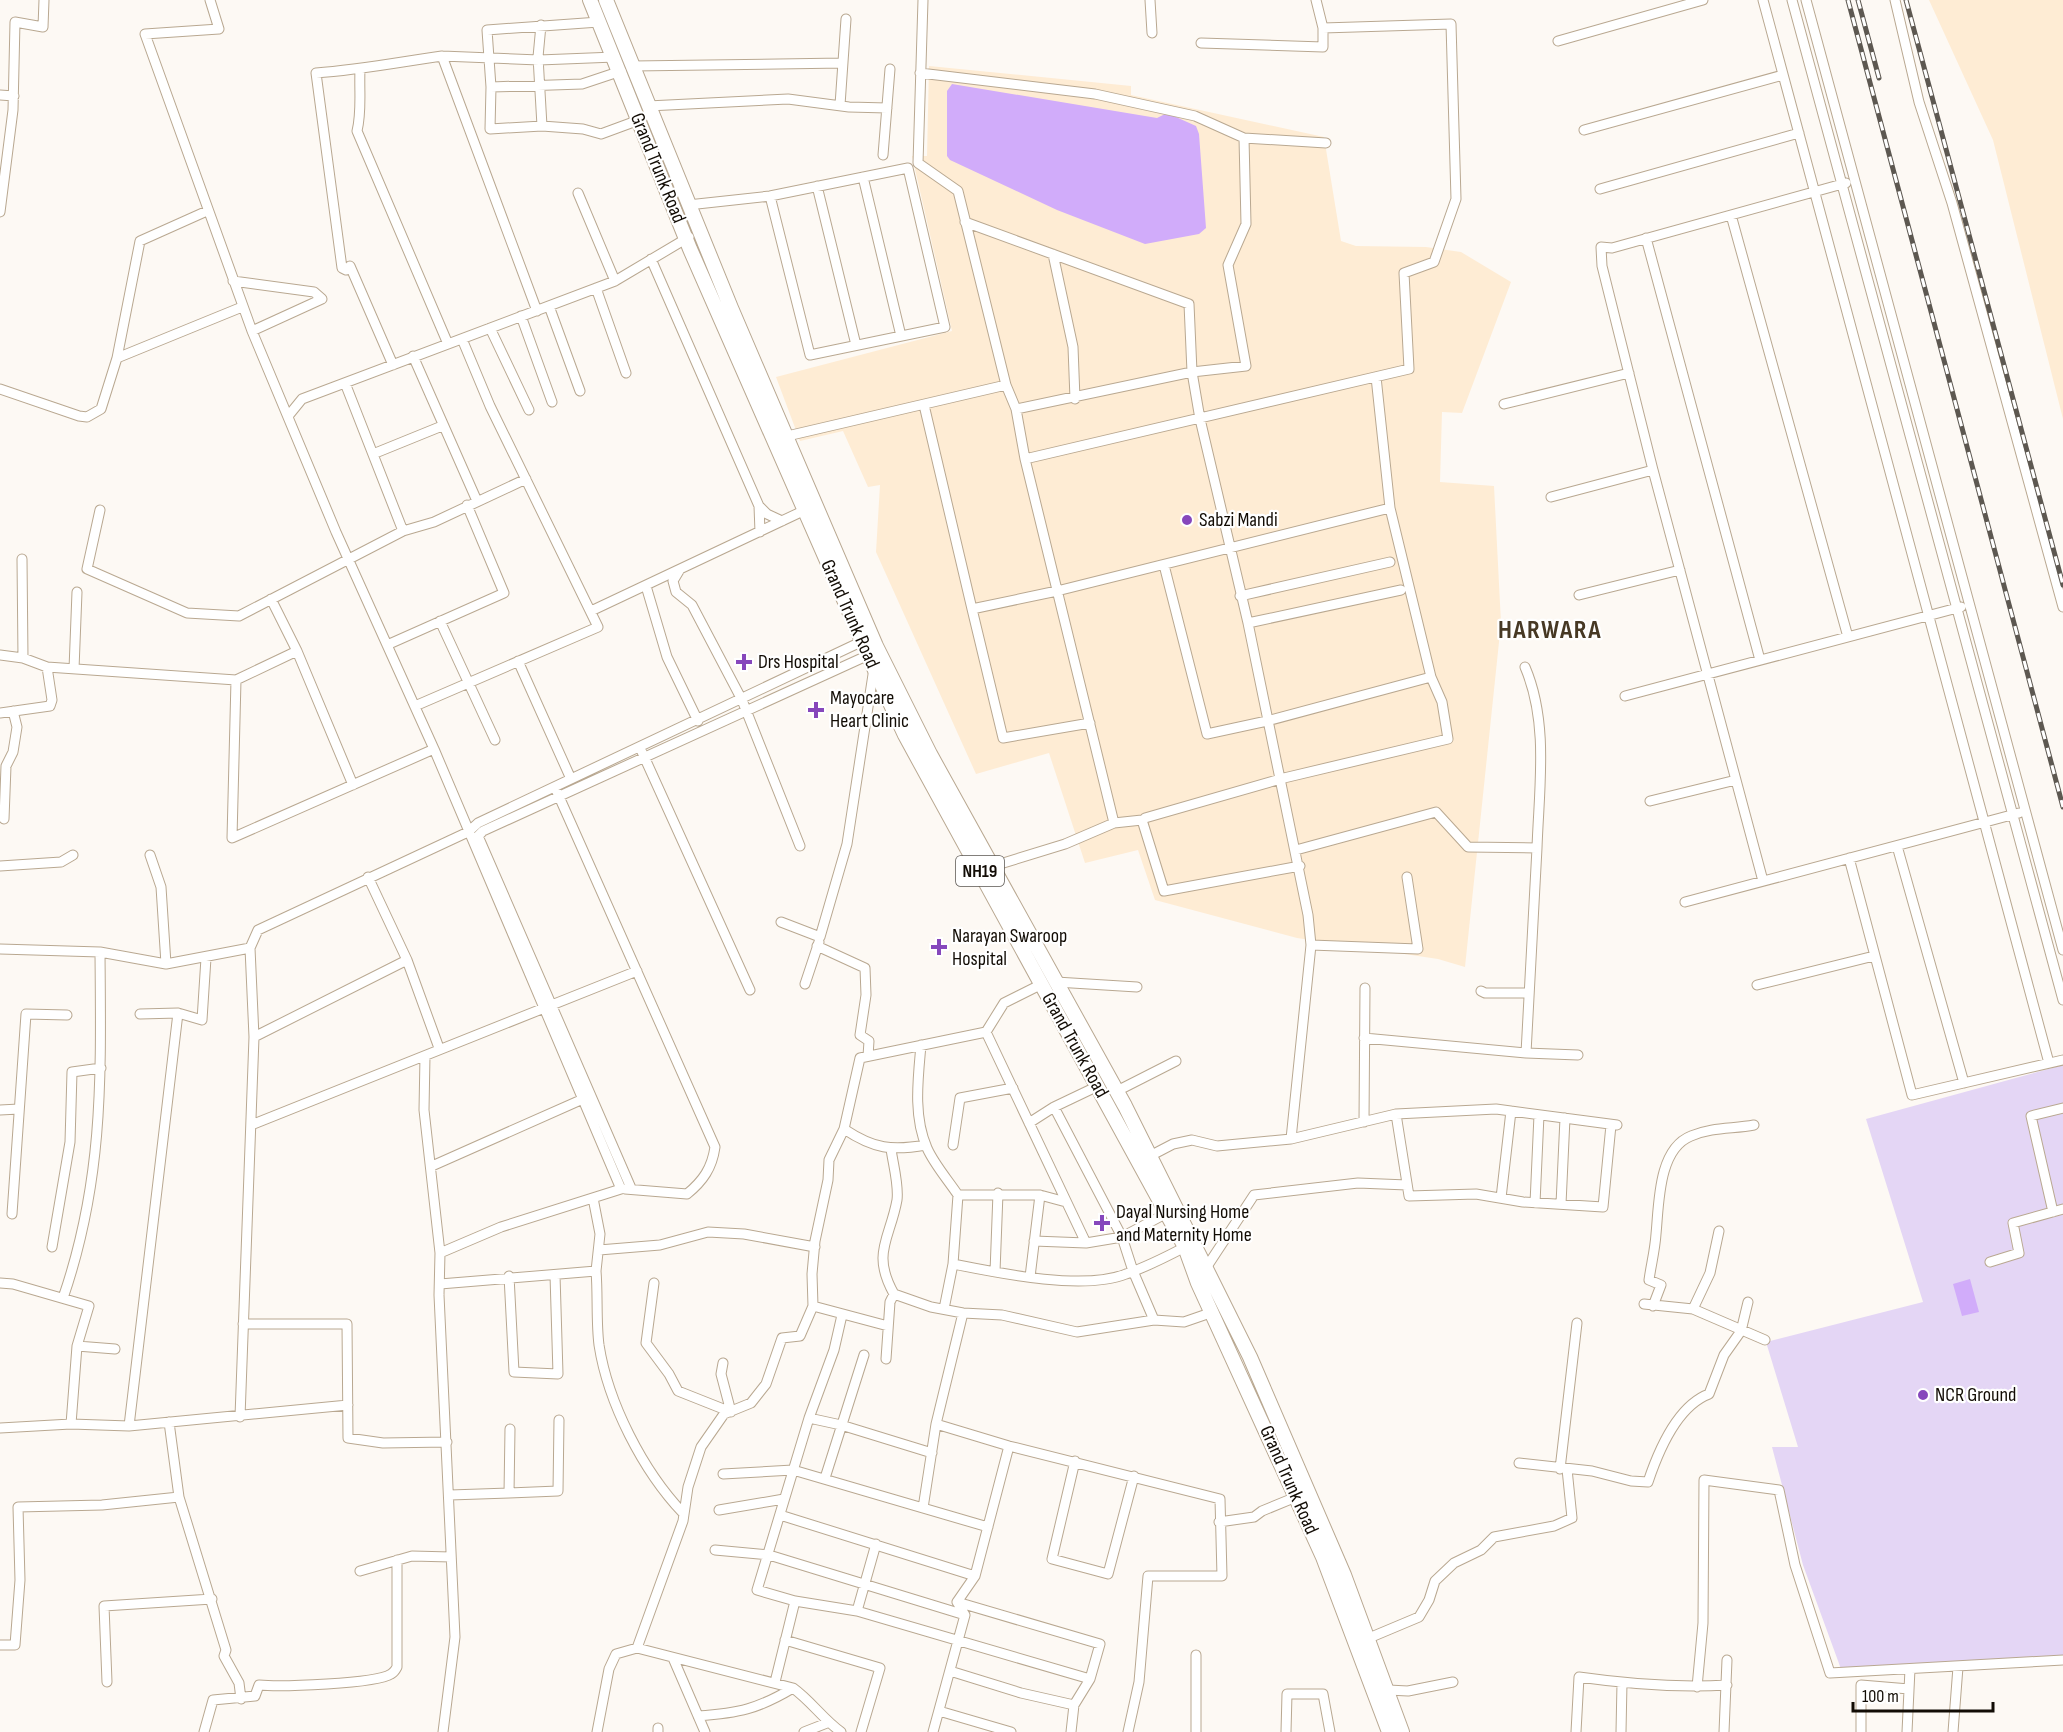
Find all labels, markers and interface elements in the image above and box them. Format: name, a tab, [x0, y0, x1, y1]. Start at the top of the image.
street label: Grand Trunk Road	[625, 109, 691, 227]
place label: Sabzi Mandi	[1199, 508, 1278, 532]
marker: Sabzi Mandi	[1180, 513, 1194, 527]
street label: Grand Trunk Road	[815, 556, 885, 672]
district label: HARWARA	[1498, 615, 1602, 646]
place label: Drs Hospital	[758, 650, 839, 674]
marker: Drs Hospital	[735, 653, 753, 671]
place label: Mayocare Heart Clinic	[830, 686, 909, 733]
marker: Mayocare Heart Clinic	[807, 701, 825, 719]
road number: NH19	[956, 856, 1004, 886]
place label: Narayan Swaroop Hospital	[952, 924, 1067, 971]
marker: Narayan Swaroop Hospital	[930, 938, 948, 956]
street label: Grand Trunk Road	[1036, 988, 1114, 1102]
place label: Dayal Nursing Home and Maternity Home	[1116, 1200, 1252, 1247]
marker: Dayal Nursing Home and Maternity Home	[1093, 1214, 1111, 1232]
place label: NCR Ground	[1935, 1383, 2016, 1407]
marker: NCR Ground	[1916, 1388, 1930, 1402]
street label: Grand Trunk Road	[1254, 1422, 1324, 1538]
scale bar	[1853, 1675, 1992, 1713]
text: 100 m	[1862, 1686, 1899, 1707]

